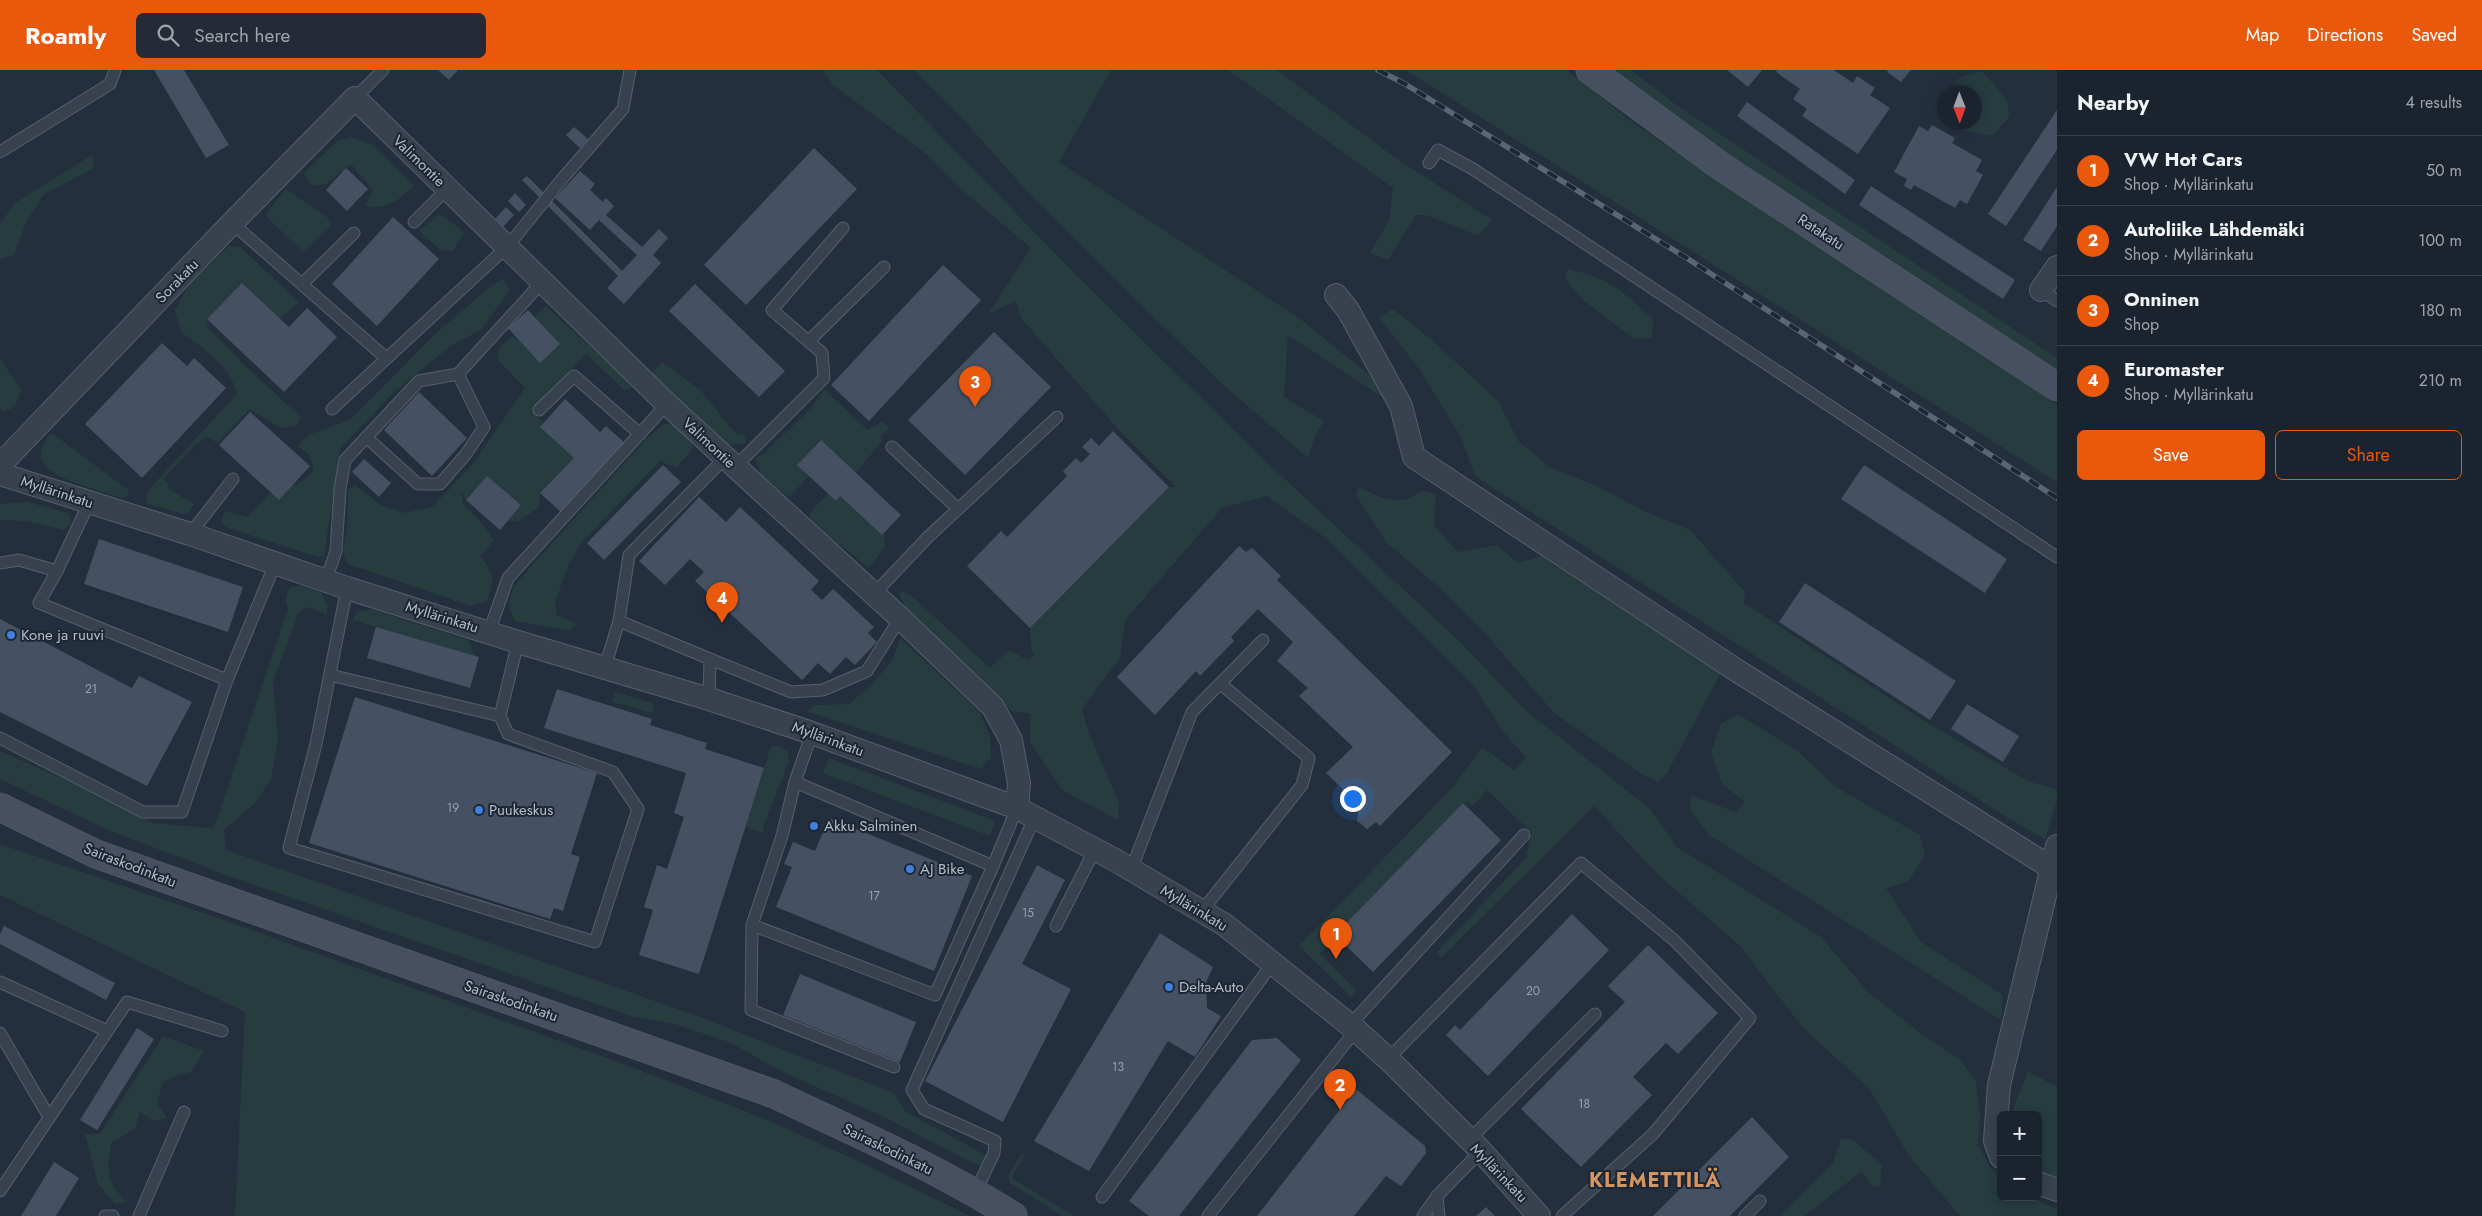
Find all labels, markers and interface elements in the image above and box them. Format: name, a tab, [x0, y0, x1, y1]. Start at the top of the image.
search box	[136, 13, 486, 58]
text: Roamly	[25, 18, 106, 53]
icon: search	[154, 21, 182, 49]
text: Search here	[194, 22, 290, 49]
text: Map	[2246, 22, 2279, 48]
text: Directions	[2307, 22, 2383, 48]
text: Saved	[2411, 22, 2457, 48]
north arrow	[1937, 85, 1982, 130]
text: Nearby	[2077, 88, 2149, 118]
text: 4 results	[2406, 91, 2462, 114]
street label: Valimontie	[388, 130, 451, 192]
text: VW Hot Cars	[2124, 146, 2242, 173]
text: 1	[2089, 159, 2097, 182]
text: 50 m	[2426, 159, 2462, 182]
text: Shop · Myllärinkatu	[2124, 173, 2254, 196]
street label: Ratakatu	[1793, 209, 1849, 255]
text: Autoliike Lähdemäki	[2124, 216, 2305, 243]
text: 2	[2088, 229, 2098, 252]
text: 100 m	[2418, 229, 2462, 252]
text: Shop · Myllärinkatu	[2124, 243, 2254, 266]
street label: Sorakatu	[150, 254, 204, 308]
text: Onninen	[2124, 286, 2199, 313]
text: 3	[2088, 299, 2098, 322]
text: 180 m	[2419, 299, 2462, 322]
text: Shop	[2124, 313, 2159, 336]
text: Euromaster	[2124, 356, 2224, 383]
pin: 3	[959, 366, 991, 407]
text: 4	[2087, 369, 2099, 392]
text: 210 m	[2419, 369, 2462, 392]
text: Shop · Myllärinkatu	[2124, 383, 2254, 406]
street label: Valimontie	[677, 412, 741, 474]
button: Save	[2077, 430, 2265, 480]
button: Share	[2275, 430, 2462, 480]
street label: Myllärinkatu	[18, 470, 96, 514]
pin: 4	[706, 582, 738, 623]
street label: Myllärinkatu	[403, 595, 481, 639]
place label: Kone ja ruuvi	[21, 624, 104, 646]
marker: Kone ja ruuvi	[5, 629, 17, 641]
house number: 21	[85, 680, 97, 698]
street label: Myllärinkatu	[789, 716, 867, 762]
your location	[1340, 786, 1366, 812]
house number: 19	[447, 799, 459, 817]
place label: Puukeskus	[489, 799, 553, 821]
marker: Puukeskus	[473, 804, 485, 816]
place label: Akku Salminen	[824, 815, 917, 837]
marker: Akku Salminen	[808, 820, 820, 832]
street label: Sairaskodinkatu	[80, 837, 180, 893]
place label: AJ Bike	[920, 858, 965, 880]
marker: AJ Bike	[904, 863, 916, 875]
street label: Myllärinkatu	[1156, 879, 1232, 937]
house number: 17	[868, 887, 881, 905]
house number: 15	[1022, 904, 1034, 922]
pin: 1	[1320, 918, 1352, 959]
street label: Sairaskodinkatu	[461, 975, 561, 1027]
place label: Delta-Auto	[1179, 976, 1244, 998]
marker: Delta-Auto	[1163, 981, 1175, 993]
house number: 20	[1526, 982, 1540, 1000]
house number: 13	[1112, 1058, 1124, 1076]
pin: 2	[1324, 1069, 1356, 1110]
house number: 18	[1578, 1095, 1590, 1113]
map controls	[1997, 1111, 2042, 1201]
button: +	[1997, 1111, 2042, 1156]
street label: Sairaskodinkatu	[839, 1118, 937, 1180]
street label: Myllärinkatu	[1465, 1138, 1533, 1208]
button: −	[1997, 1156, 2042, 1201]
district label: KLEMETTILÄ	[1589, 1166, 1721, 1195]

